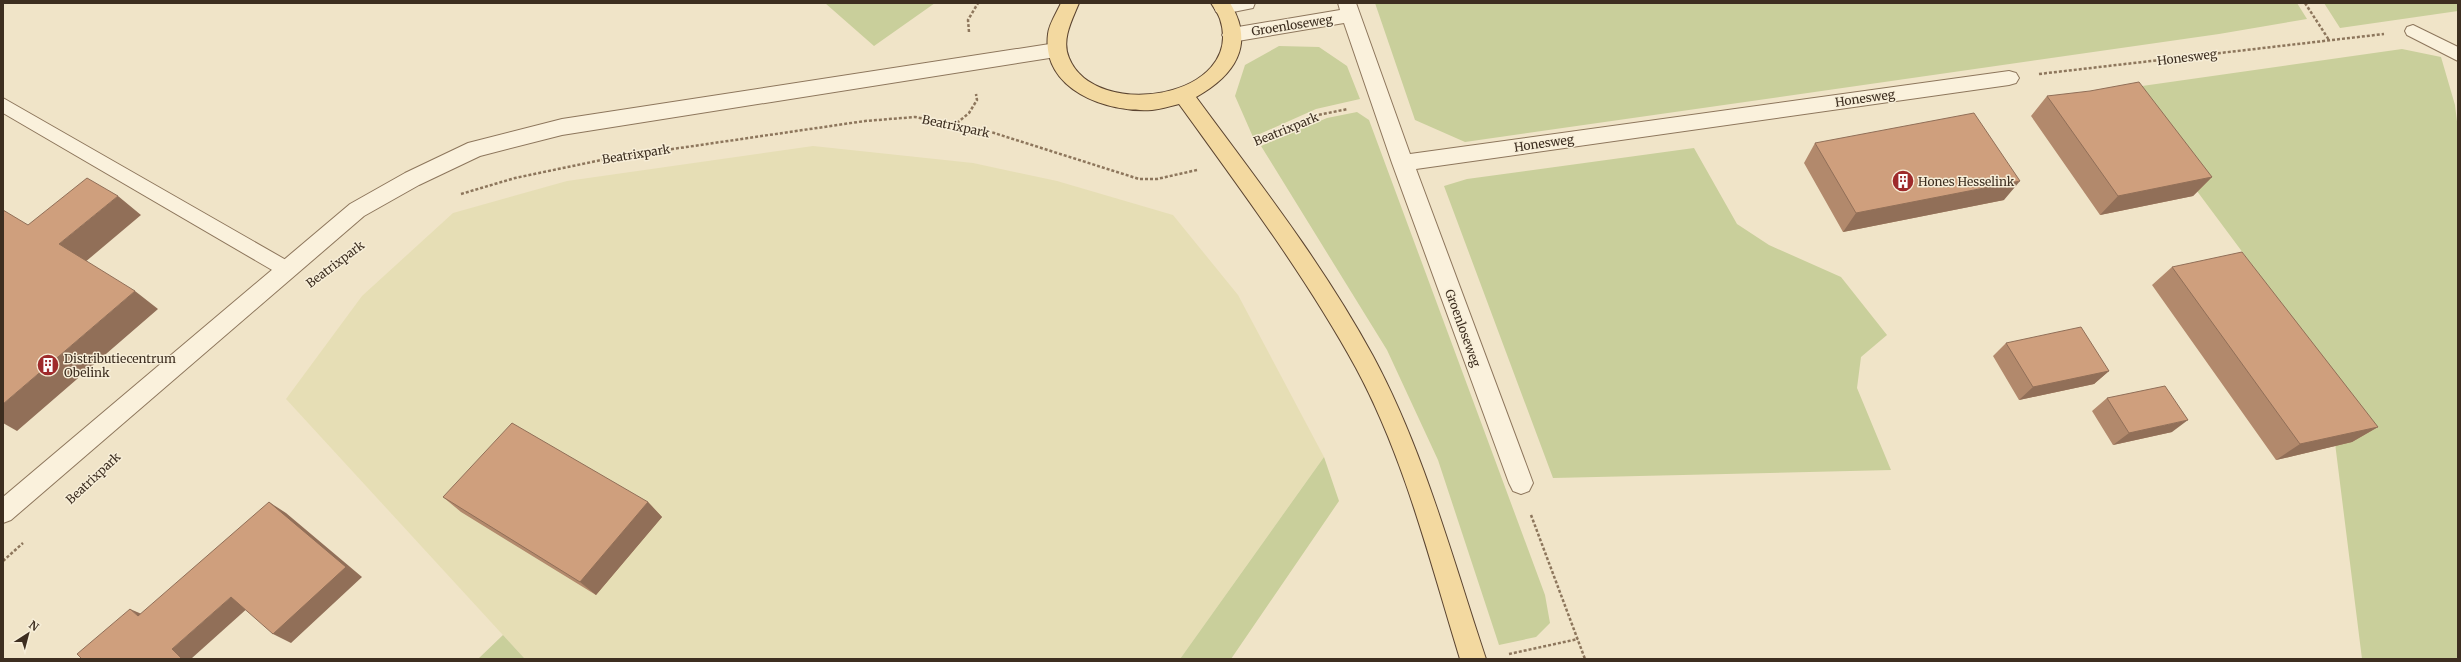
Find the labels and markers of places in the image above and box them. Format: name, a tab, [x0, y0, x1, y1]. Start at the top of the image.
building icon: Hones Hesselink	[1890, 168, 1916, 194]
place label: Hones Hesselink	[1918, 174, 2015, 189]
place label: Distributiecentrum Obelink	[64, 351, 176, 380]
building icon: Distributiecentrum Obelink	[35, 352, 61, 378]

